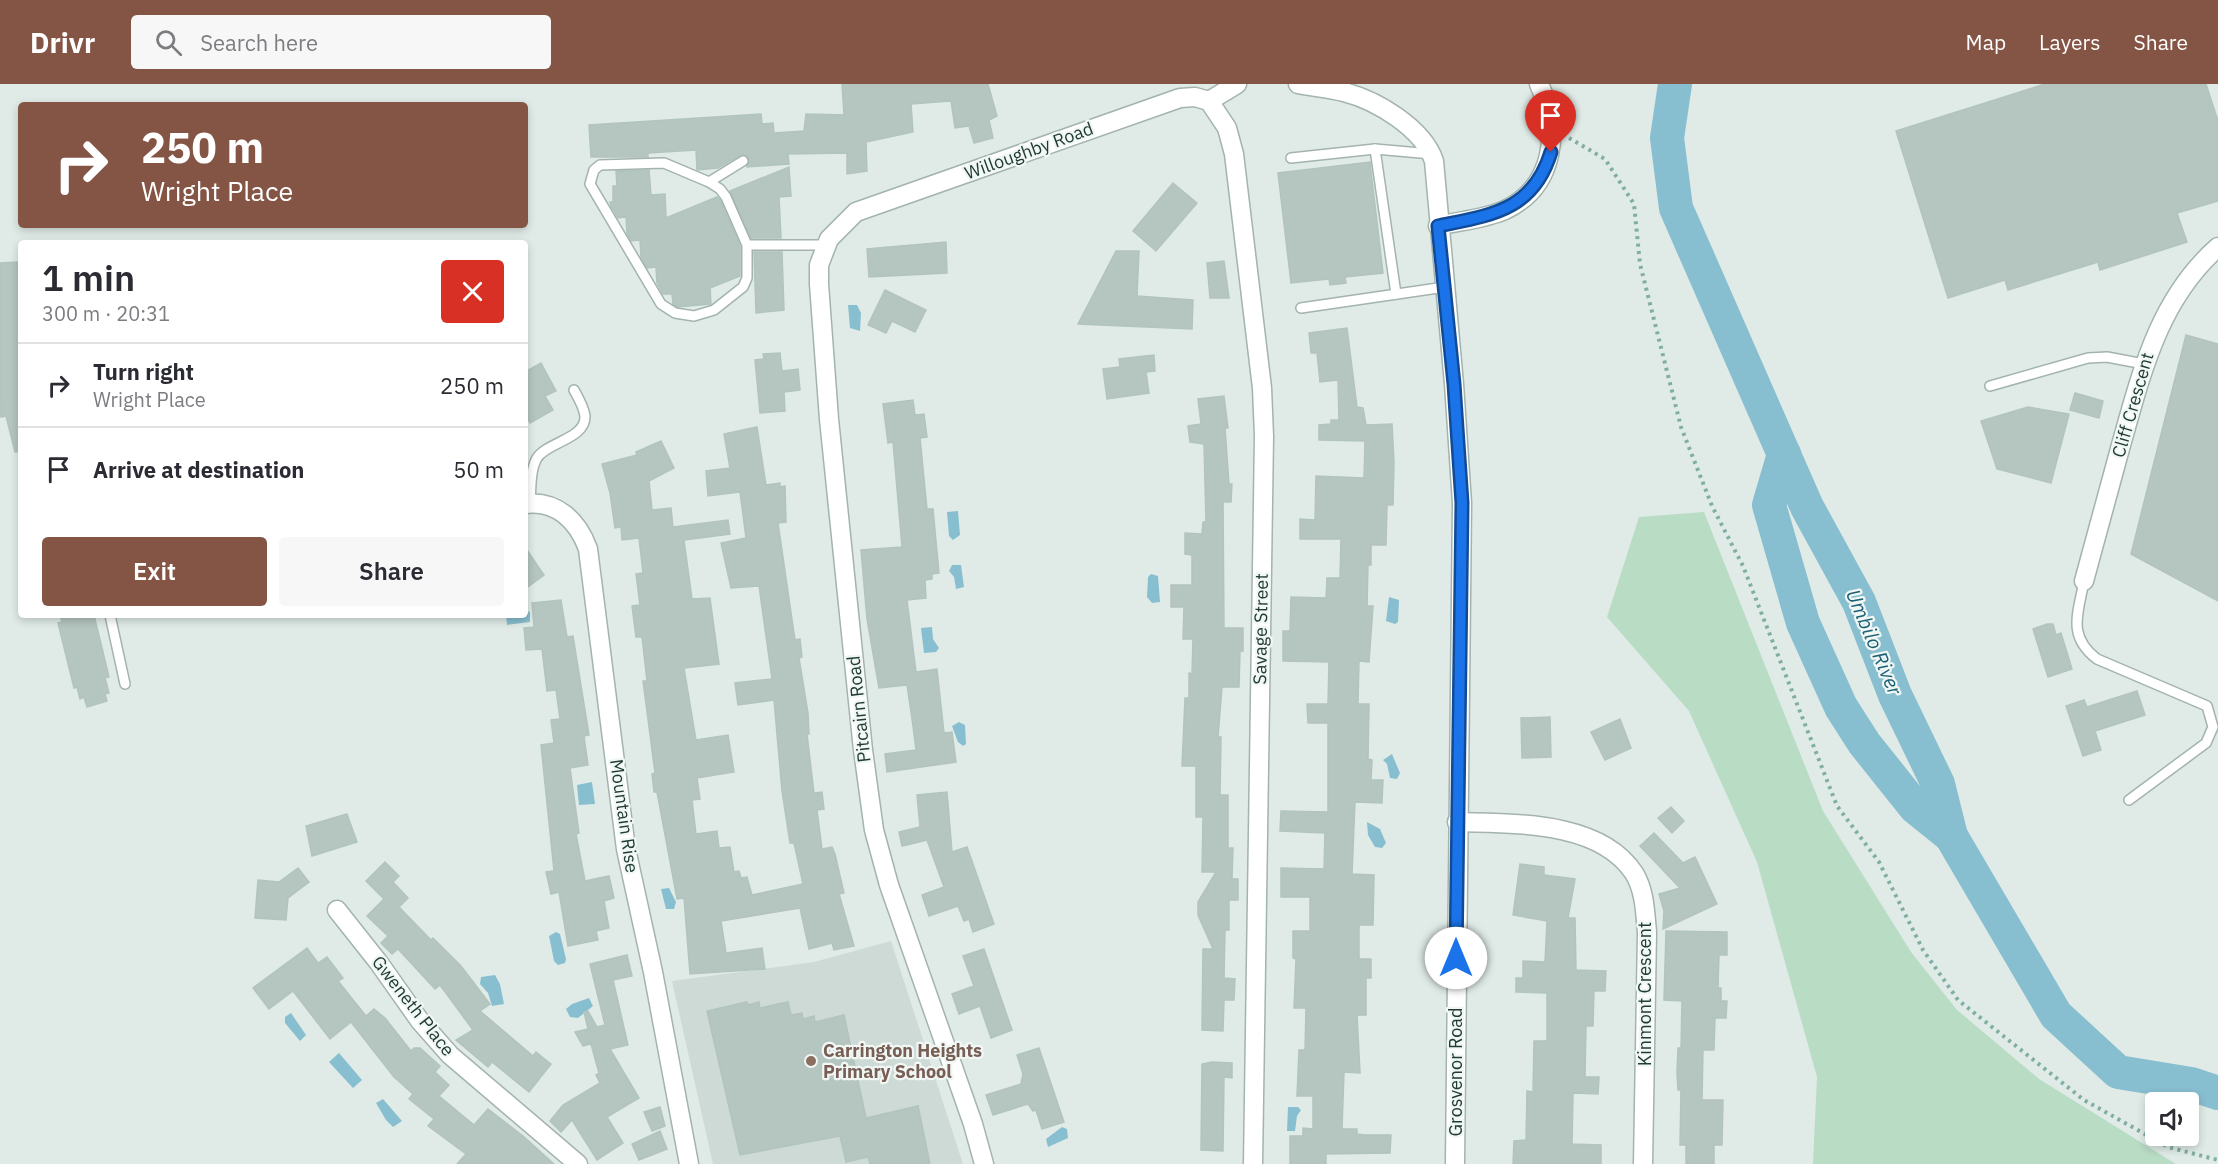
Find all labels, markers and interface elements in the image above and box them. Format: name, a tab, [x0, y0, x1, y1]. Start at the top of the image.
search box	[131, 15, 551, 69]
text: Drivr	[30, 24, 95, 61]
icon: search	[152, 26, 185, 59]
text: Search here	[200, 28, 318, 57]
text: Map	[1966, 28, 2006, 56]
text: Layers	[2039, 28, 2101, 56]
text: Share	[2134, 28, 2188, 56]
pin	[1525, 90, 1576, 152]
icon: arrive	[1534, 99, 1567, 132]
street label: Willoughby Road	[961, 117, 1096, 184]
text: 250 m	[141, 120, 264, 175]
icon: right	[42, 126, 120, 204]
text: Wright Place	[141, 173, 293, 208]
text: 1 min	[42, 254, 135, 301]
button: close	[441, 260, 504, 323]
text: 300 m · 20:31	[42, 300, 170, 327]
street label: Cliff Crescent	[2107, 350, 2158, 460]
text: Turn right	[93, 357, 194, 386]
icon: right	[42, 369, 75, 402]
text: 250 m	[440, 371, 504, 400]
text: Wright Place	[93, 386, 206, 413]
icon: arrive	[42, 453, 75, 486]
text: Arrive at destination	[93, 455, 304, 484]
text: 50 m	[453, 455, 504, 484]
button: Exit	[42, 537, 267, 606]
button: Share	[279, 537, 504, 606]
street label: Savage Street	[1248, 573, 1273, 685]
water label: Umbilo River	[1840, 585, 1909, 700]
street label: Pitcairn Road	[841, 655, 876, 764]
street label: Mountain Rise	[605, 758, 644, 874]
street label: Kinmont Crescent	[1633, 922, 1656, 1066]
position arrow	[1424, 926, 1488, 990]
street label: Gweneth Place	[367, 951, 460, 1061]
street label: Grosvenor Road	[1444, 1008, 1467, 1136]
place label: Carrington Heights Primary School	[823, 1039, 982, 1083]
marker: Carrington Heights Primary School	[804, 1054, 818, 1068]
map controls	[2145, 1092, 2199, 1146]
button: sound	[2145, 1092, 2199, 1146]

